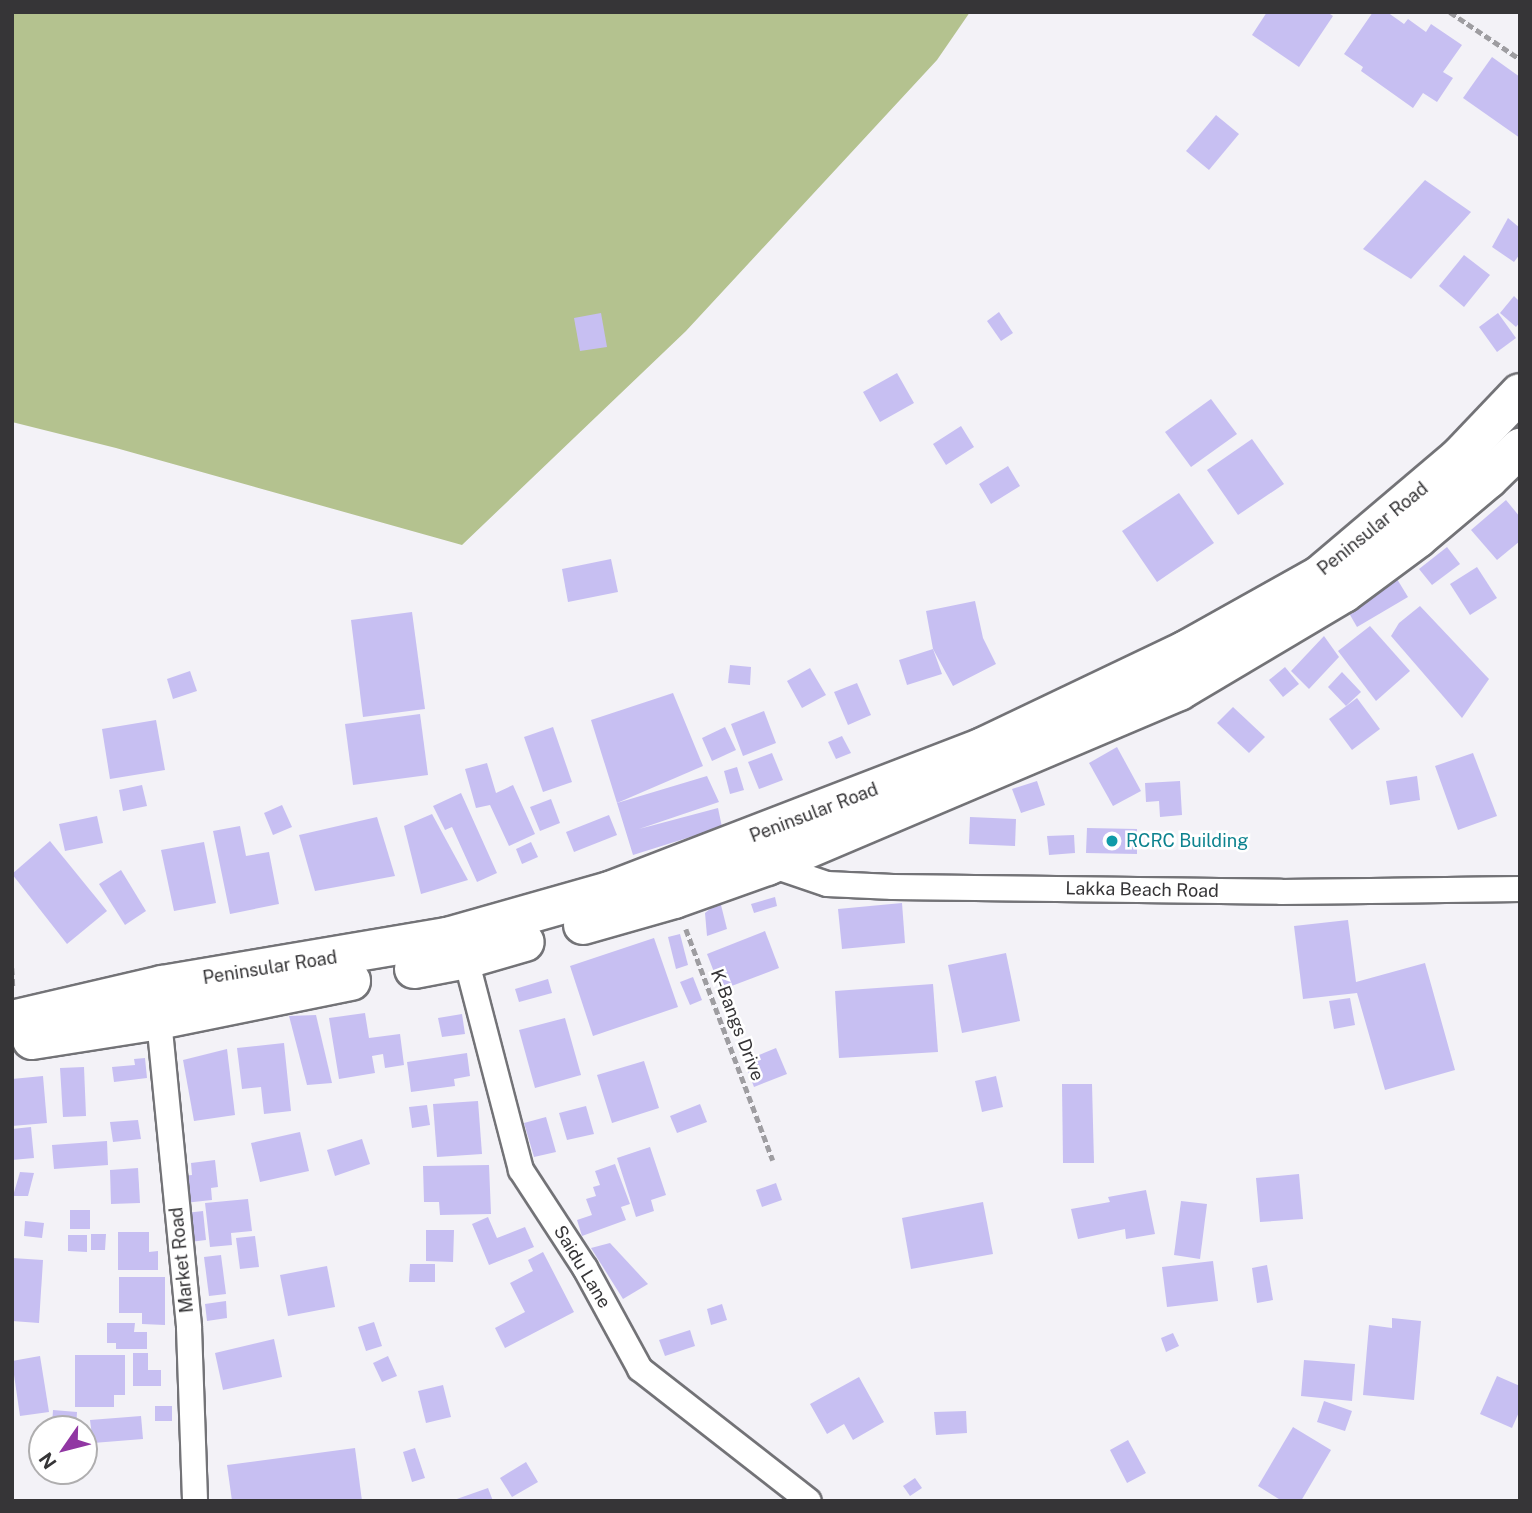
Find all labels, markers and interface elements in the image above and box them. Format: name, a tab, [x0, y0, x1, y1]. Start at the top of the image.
street label: Peninsular Road	[1313, 478, 1433, 580]
street label: Peninsular Road	[747, 779, 881, 847]
place label: RCRC Building	[1126, 830, 1248, 852]
marker: RCRC Building	[1104, 833, 1120, 849]
street label: Lakka Beach Road	[1065, 878, 1219, 902]
street label: Peninsular Road	[201, 947, 339, 989]
street label: K-Bangs Drive	[706, 966, 768, 1084]
street label: Market Road	[166, 1206, 198, 1314]
street label: Saidu Lane	[549, 1222, 615, 1312]
north arrow	[28, 1415, 98, 1485]
text: N	[34, 1449, 61, 1473]

